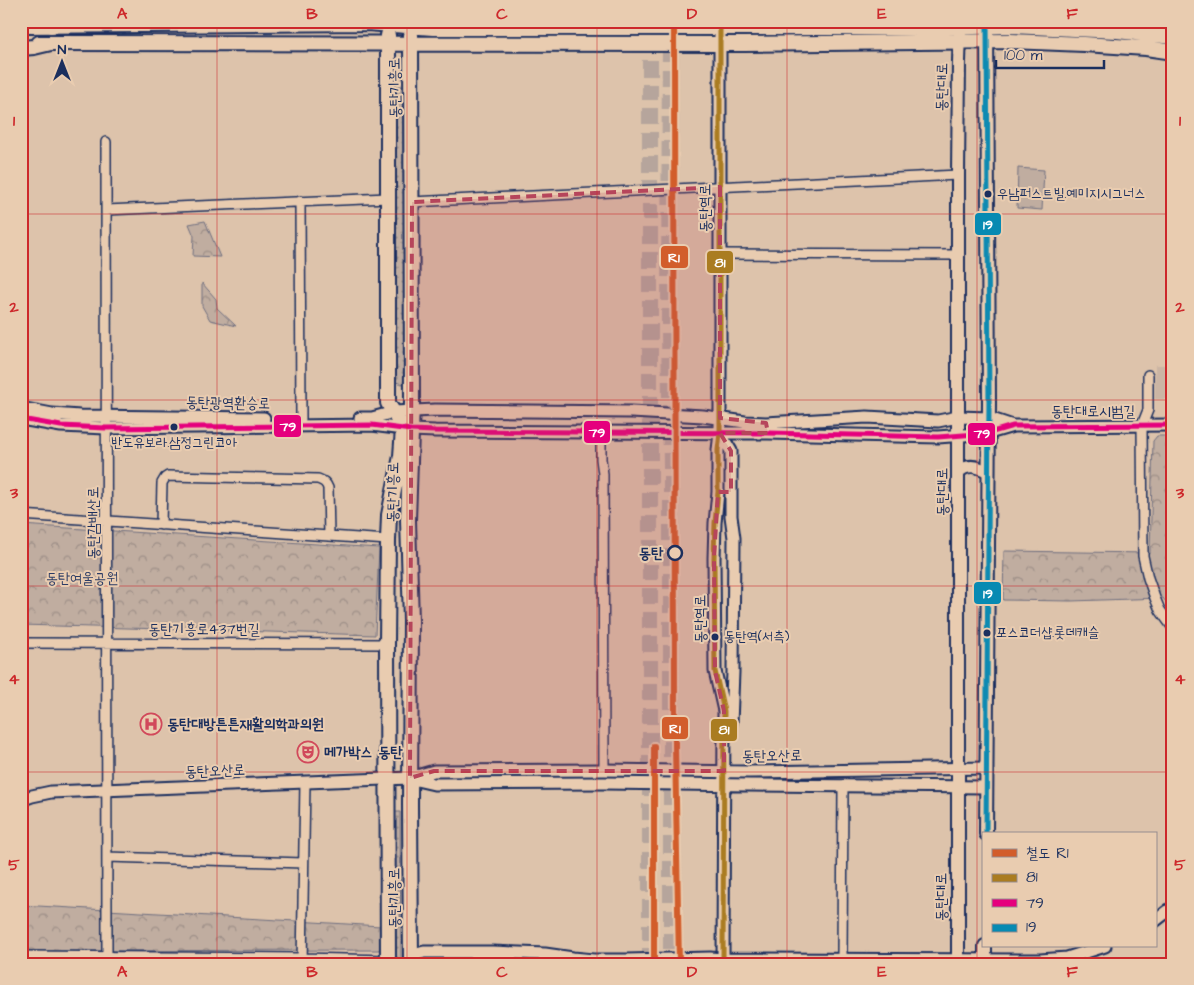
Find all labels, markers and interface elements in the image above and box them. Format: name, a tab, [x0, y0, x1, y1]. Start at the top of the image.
text: A	[117, 3, 128, 25]
text: B	[306, 3, 318, 25]
text: C	[496, 3, 508, 25]
text: D	[687, 3, 698, 25]
text: E	[877, 3, 887, 25]
text: F	[1066, 3, 1078, 25]
north arrow	[38, 38, 88, 88]
scale bar	[996, 38, 1104, 70]
text: N	[58, 40, 67, 60]
text: 100 m	[1004, 45, 1043, 66]
street label: 동탄기흥로	[384, 58, 406, 118]
street label: 동탄대로	[931, 63, 953, 111]
text: 1	[13, 110, 16, 132]
text: 1	[1179, 110, 1182, 132]
street label: 동탄역로	[695, 184, 716, 232]
place label: 우남퍼스트빌.예미지시그너스	[997, 184, 1145, 204]
marker: 우남퍼스트빌.예미지시그너스	[983, 189, 993, 199]
line badge: 19	[974, 212, 1002, 236]
text: 19	[983, 215, 993, 235]
line badge: R1	[660, 245, 689, 269]
text: R1	[668, 248, 680, 268]
line badge: 81	[706, 250, 734, 274]
text: 81	[715, 253, 726, 273]
text: 2	[8, 296, 19, 318]
text: 2	[1174, 296, 1185, 318]
street label: 동탄광역환승로	[186, 392, 270, 414]
street label: 동탄대로시범길	[1051, 401, 1135, 422]
line badge: 79	[273, 414, 302, 438]
text: 79	[279, 417, 296, 437]
line badge: 79	[583, 420, 611, 444]
marker: 반도유보라.삼정그린코아	[169, 422, 179, 432]
line badge: 79	[967, 422, 996, 446]
text: 79	[588, 423, 605, 443]
text: 79	[973, 424, 990, 444]
place label: 반도유보라.삼정그린코아	[111, 433, 238, 453]
street label: 동탄기흥로	[382, 462, 404, 522]
street label: 동탄대로	[932, 468, 953, 516]
text: 3	[9, 482, 19, 504]
text: 3	[1175, 482, 1185, 504]
street label: 동탄감배산로	[83, 487, 104, 559]
place label: 동탄	[639, 543, 664, 564]
marker: 동탄	[667, 545, 683, 561]
park label: 동탄여울공원	[46, 568, 118, 589]
line badge: 19	[973, 581, 1002, 605]
text: 19	[983, 584, 993, 604]
street label: 동탄역로	[690, 595, 711, 643]
street label: 동탄기흥로437번길	[148, 619, 260, 640]
place label: 포스코더샵.롯데캐슬	[996, 623, 1099, 643]
place label: 동탄역(서측)	[724, 627, 789, 647]
marker: 포스코더샵.롯데캐슬	[982, 628, 992, 638]
marker: 동탄역(서측)	[710, 632, 720, 642]
text: 4	[9, 668, 20, 690]
text: 4	[1175, 668, 1186, 690]
hospital icon: 동탄대방튼튼재활의학과의원	[139, 712, 163, 736]
place label: 동탄대방튼튼재활의학과의원	[167, 714, 324, 735]
line badge: R1	[661, 716, 689, 740]
line badge: 81	[710, 718, 738, 742]
text: R1	[669, 719, 681, 739]
text: 81	[719, 720, 730, 740]
theatre icon: 메가박스 동탄	[296, 740, 320, 764]
place label: 메가박스 동탄	[324, 742, 403, 763]
street label: 동탄오산로	[742, 745, 802, 767]
street label: 동탄오산로	[184, 759, 246, 783]
legend	[982, 832, 1156, 948]
text: 철도 R1	[1026, 843, 1069, 864]
text: 5	[8, 854, 20, 876]
text: 5	[1174, 854, 1186, 876]
text: 81	[1026, 867, 1038, 888]
street label: 동탄기흥로	[384, 868, 405, 928]
street label: 동탄대로	[931, 873, 952, 921]
text: 79	[1026, 893, 1044, 914]
text: 19	[1026, 917, 1036, 938]
text: A	[117, 961, 128, 983]
text: B	[306, 961, 318, 983]
text: C	[496, 961, 508, 983]
text: D	[687, 961, 698, 983]
text: E	[877, 961, 887, 983]
text: F	[1066, 961, 1078, 983]

